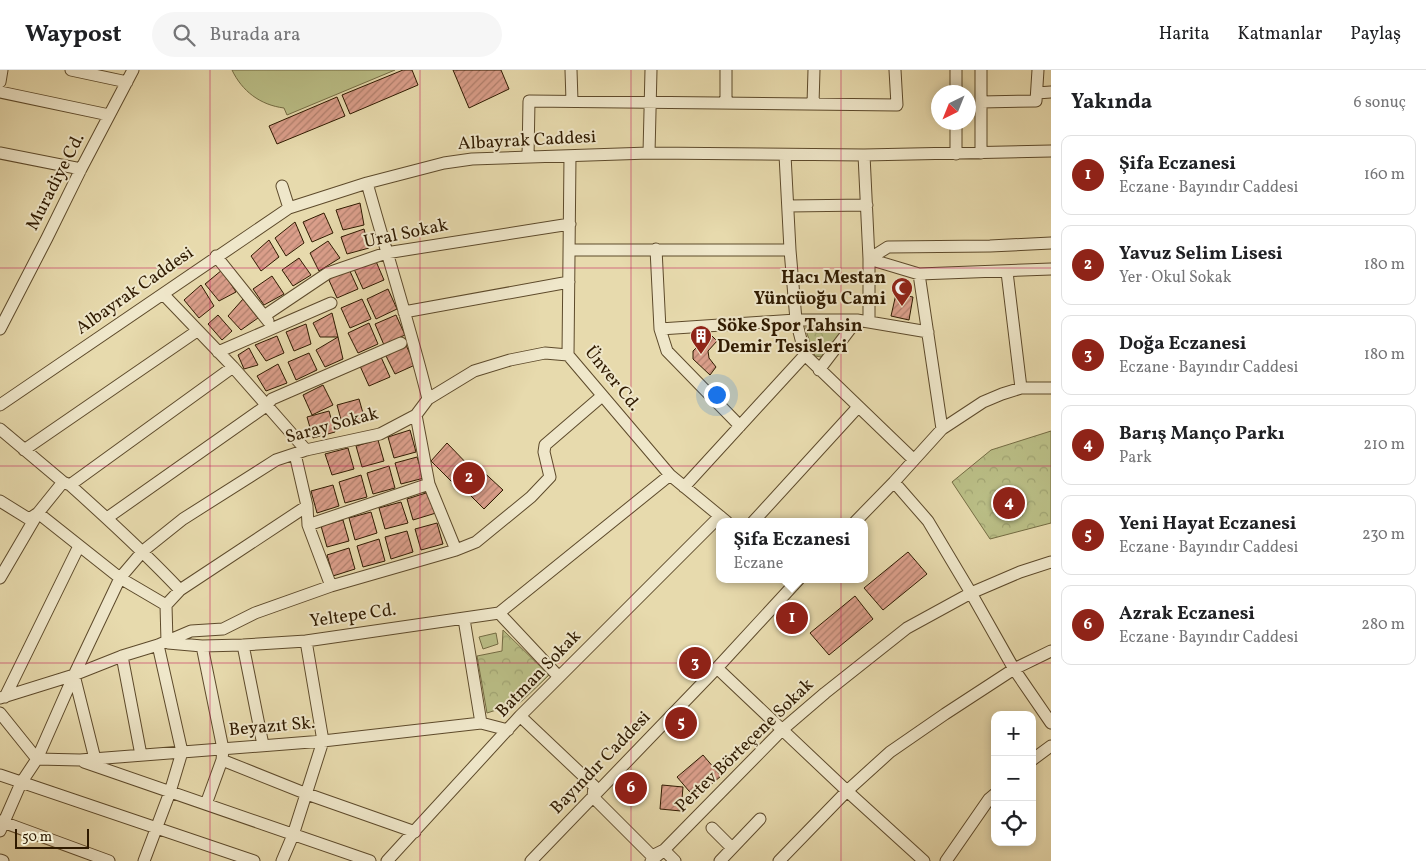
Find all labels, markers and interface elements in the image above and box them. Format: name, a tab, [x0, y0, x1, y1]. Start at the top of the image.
search box	[152, 12, 502, 57]
text: Waypost	[25, 18, 122, 52]
icon: search	[170, 21, 198, 49]
text: Burada ara	[210, 22, 300, 48]
text: Harita	[1159, 22, 1210, 47]
text: Katmanlar	[1238, 22, 1322, 47]
text: Paylaş	[1350, 22, 1401, 47]
north arrow	[931, 85, 976, 130]
text: Yakında	[1071, 88, 1152, 117]
text: 6 sonuç	[1354, 92, 1406, 114]
street label: Albayrak Caddesi	[457, 125, 597, 157]
street label: Muradiye Cd.	[21, 129, 91, 235]
text: Şifa Eczanesi	[1119, 151, 1236, 177]
text: 1	[1085, 164, 1091, 186]
text: 160 m	[1364, 164, 1405, 186]
text: Eczane · Bayındır Caddesi	[1119, 177, 1298, 199]
street label: Ural Sokak	[362, 213, 451, 255]
street label: Albayrak Caddesi	[71, 241, 199, 341]
text: Yavuz Selim Lisesi	[1119, 241, 1283, 267]
text: 2	[1084, 254, 1092, 276]
text: 180 m	[1364, 254, 1405, 276]
place label: Hacı Mestan Yüncüoğu Cami	[754, 266, 886, 312]
text: Yer · Okul Sokak	[1119, 267, 1231, 289]
mosque icon: Hacı Mestan Yüncüoğu Cami	[890, 276, 914, 307]
place label: Söke Spor Tahsin Demir Tesisleri	[717, 314, 863, 360]
building icon: Söke Spor Tahsin Demir Tesisleri	[689, 324, 713, 355]
text: Doğa Eczanesi	[1119, 331, 1246, 357]
street label: Ünver Cd.	[578, 341, 646, 417]
text: 3	[1084, 344, 1092, 366]
text: 180 m	[1364, 344, 1405, 366]
text: Eczane · Bayındır Caddesi	[1119, 357, 1298, 379]
your location	[704, 382, 730, 408]
street label: Saray Sokak	[283, 402, 382, 450]
text: Barış Manço Parkı	[1119, 421, 1285, 447]
text: 4	[1083, 434, 1093, 456]
text: 210 m	[1363, 434, 1405, 456]
text: Park	[1119, 447, 1152, 469]
pin: 2	[453, 459, 485, 497]
pin: 4	[993, 484, 1025, 522]
text: Yeni Hayat Eczanesi	[1119, 511, 1297, 537]
popup	[716, 518, 868, 583]
text: 5	[1084, 524, 1092, 546]
text: 230 m	[1362, 524, 1405, 546]
text: Şifa Eczanesi	[734, 527, 850, 553]
text: Eczane · Bayındır Caddesi	[1119, 537, 1298, 559]
text: Eczane	[734, 553, 783, 575]
street label: Yeltepe Cd.	[308, 598, 398, 634]
pin: 1	[776, 599, 808, 637]
text: Azrak Eczanesi	[1119, 601, 1255, 627]
text: 6	[1084, 614, 1092, 636]
text: 280 m	[1361, 614, 1405, 636]
street label: Batman Sokak	[491, 624, 588, 723]
text: Eczane · Bayındır Caddesi	[1119, 627, 1298, 649]
pin: 3	[679, 644, 711, 682]
street label: Pertev Börteçene Sokak	[670, 673, 820, 819]
pin: 5	[665, 704, 697, 742]
street label: Bayındır Caddesi	[545, 706, 657, 820]
street label: Beyazıt Sk.	[228, 711, 316, 743]
map controls	[991, 711, 1036, 846]
button: +	[991, 711, 1036, 756]
button: −	[991, 756, 1036, 801]
pin: 6	[615, 769, 647, 807]
button: locate	[991, 801, 1036, 846]
scale bar	[15, 826, 89, 849]
text: 50 m	[22, 828, 52, 847]

